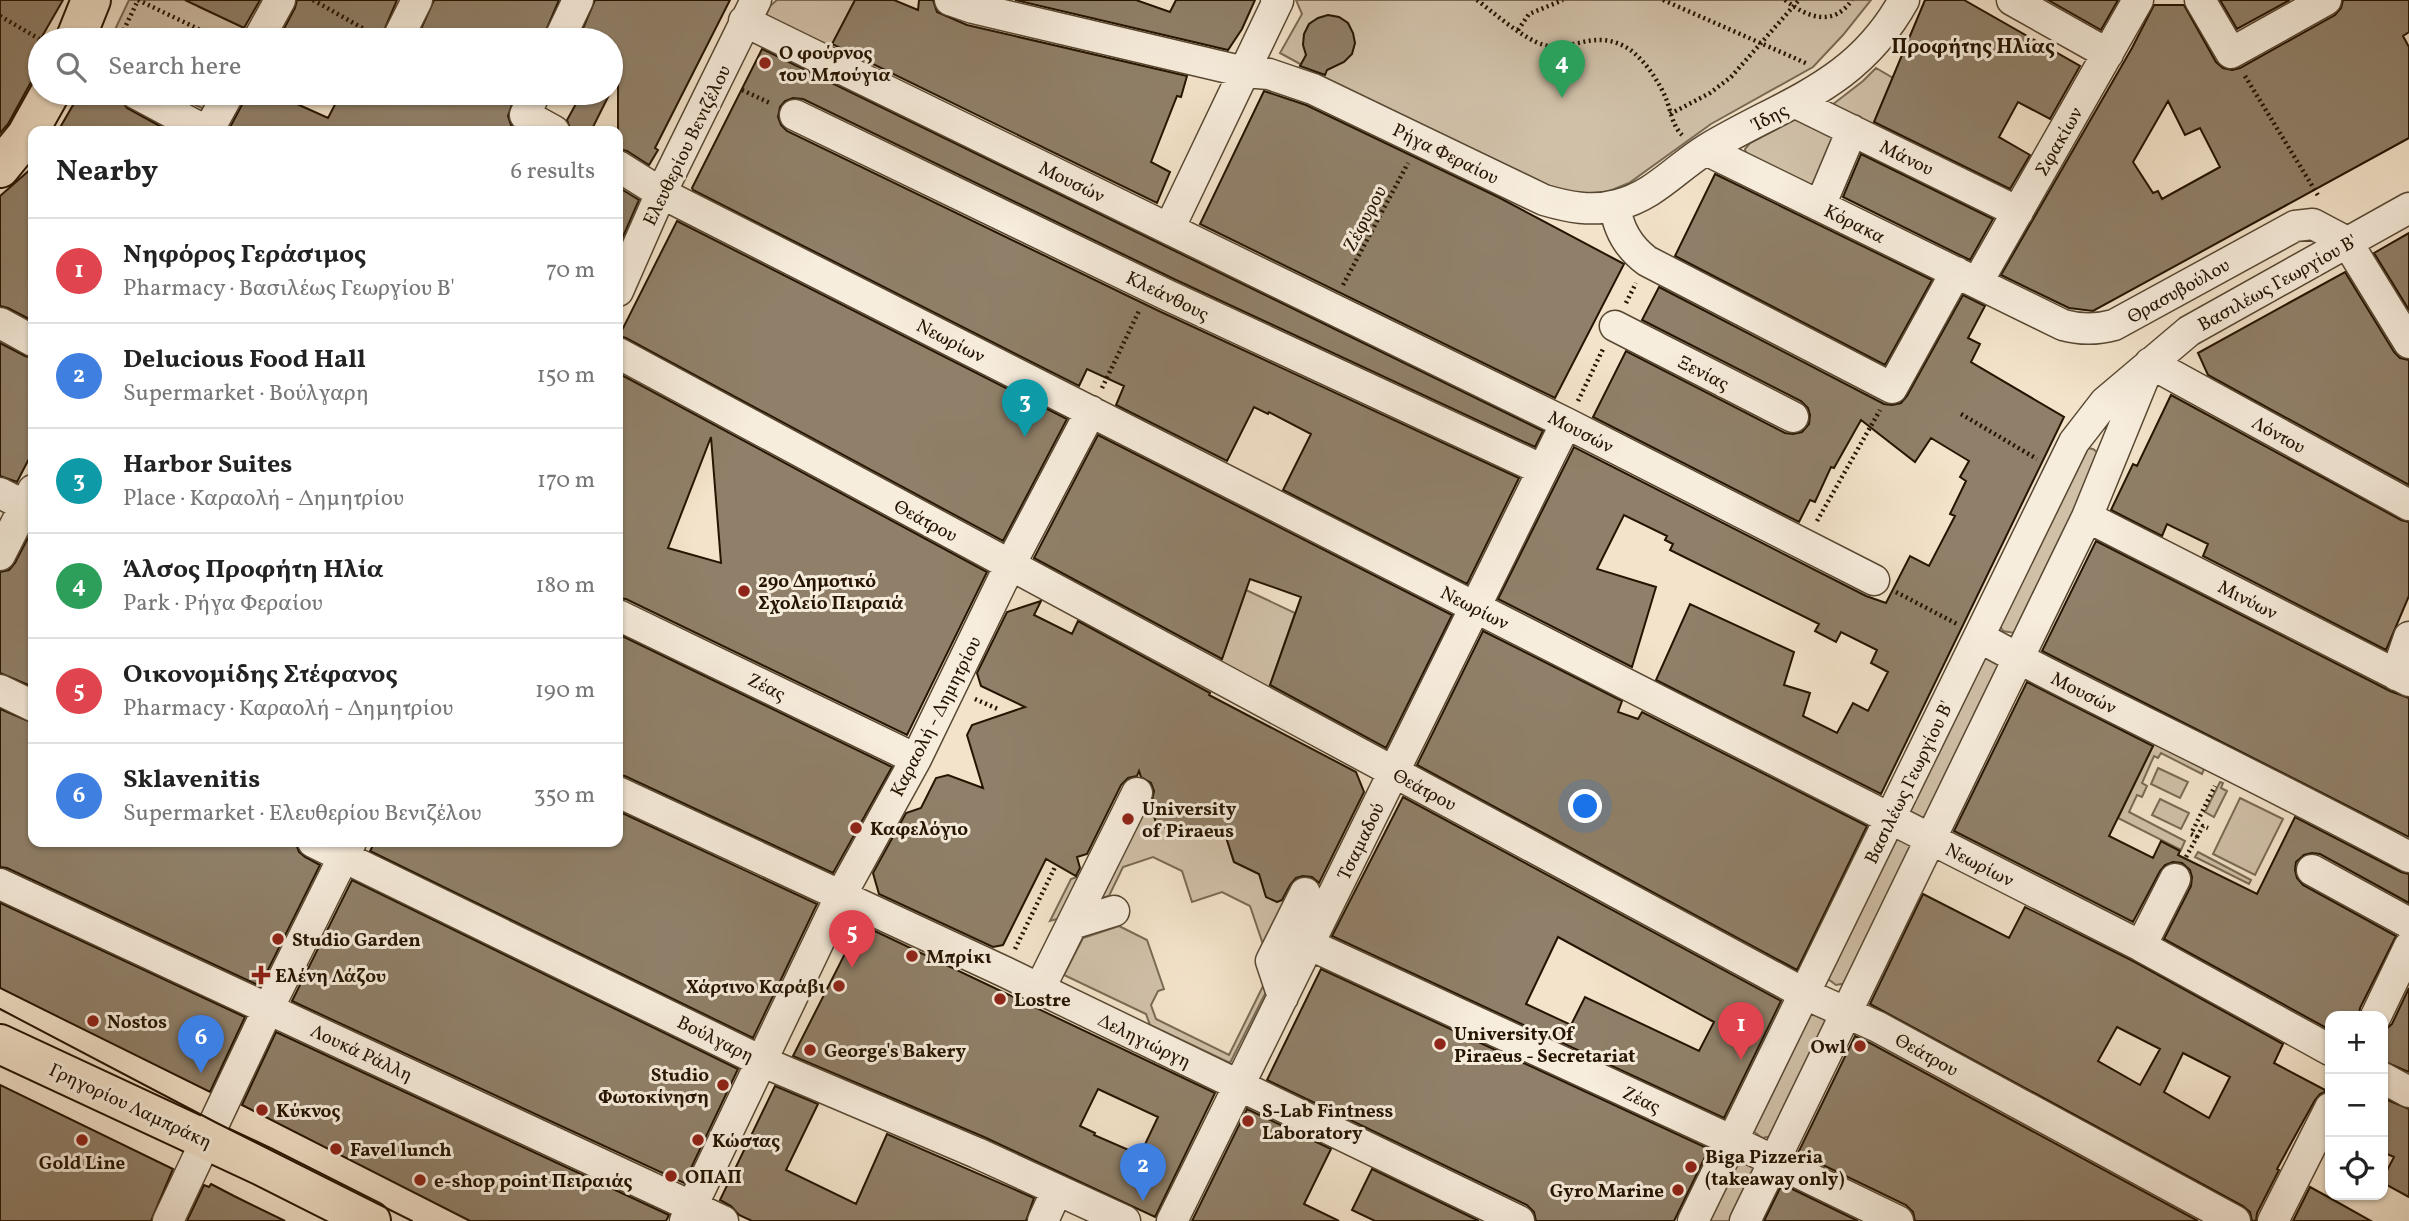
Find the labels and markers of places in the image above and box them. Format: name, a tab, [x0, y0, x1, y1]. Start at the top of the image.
pin: 4	[1539, 40, 1585, 98]
place label: Ο φούρνος του Μπούγια	[779, 41, 892, 89]
marker: Ο φούρνος του Μπούγια	[757, 55, 773, 71]
pin: 3	[1002, 379, 1048, 437]
place label: 29ο Δημοτικό Σχολείο Πειραιά	[758, 569, 904, 617]
marker: 29ο Δημοτικό Σχολείο Πειραιά	[736, 583, 752, 599]
place label: University of Piraeus	[1142, 797, 1237, 845]
marker: University of Piraeus	[1120, 811, 1136, 827]
place label: Καφελόγιο	[870, 817, 968, 843]
marker: Καφελόγιο	[848, 820, 864, 836]
pin: 5	[829, 910, 875, 968]
place label: Studio Garden	[292, 928, 421, 954]
marker: Studio Garden	[270, 931, 286, 947]
place label: Μπρίκι	[926, 945, 992, 971]
marker: Μπρίκι	[904, 948, 920, 964]
place label: Ελένη Λάζου	[275, 964, 386, 990]
marker: Ελένη Λάζου	[253, 967, 269, 983]
place label: Χάρτινο Καράβι	[686, 975, 825, 1001]
marker: Χάρτινο Καράβι	[831, 978, 847, 994]
place label: Lostre	[1014, 988, 1071, 1014]
marker: Lostre	[992, 991, 1008, 1007]
pin: 1	[1718, 1002, 1764, 1060]
place label: Nostos	[107, 1010, 167, 1036]
marker: Nostos	[85, 1013, 101, 1029]
pin: 6	[178, 1015, 224, 1073]
place label: University Of Piraeus - Secretariat	[1454, 1022, 1635, 1070]
place label: Owl	[1810, 1035, 1846, 1061]
marker: University Of Piraeus - Secretariat	[1432, 1036, 1448, 1052]
marker: Owl	[1852, 1038, 1868, 1054]
place label: George's Bakery	[824, 1039, 967, 1065]
marker: George's Bakery	[802, 1042, 818, 1058]
place label: Studio Φωτοκίνηση	[598, 1063, 709, 1111]
marker: Studio Φωτοκίνηση	[715, 1077, 731, 1093]
place label: Κύκνος	[276, 1099, 340, 1125]
place label: S-Lab Fintness Laboratory	[1262, 1099, 1394, 1147]
marker: Κύκνος	[254, 1102, 270, 1118]
marker: S-Lab Fintness Laboratory	[1240, 1113, 1256, 1129]
place label: Κώστας	[712, 1129, 780, 1155]
marker: Gold Line	[74, 1132, 90, 1148]
marker: Κώστας	[690, 1132, 706, 1148]
place label: Favel lunch	[350, 1138, 452, 1164]
marker: Favel lunch	[328, 1141, 344, 1157]
pin: 2	[1120, 1143, 1166, 1201]
place label: Biga Pizzeria (takeaway only)	[1705, 1145, 1845, 1193]
place label: Gold Line	[39, 1151, 125, 1177]
marker: Biga Pizzeria (takeaway only)	[1683, 1159, 1699, 1175]
place label: ΟΠΑΠ	[685, 1165, 742, 1191]
marker: ΟΠΑΠ	[663, 1168, 679, 1184]
place label: e-shop point Πειραιάς	[434, 1169, 633, 1195]
marker: e-shop point Πειραιάς	[412, 1172, 428, 1188]
place label: Gyro Marine	[1550, 1179, 1664, 1205]
marker: Gyro Marine	[1670, 1182, 1686, 1198]

